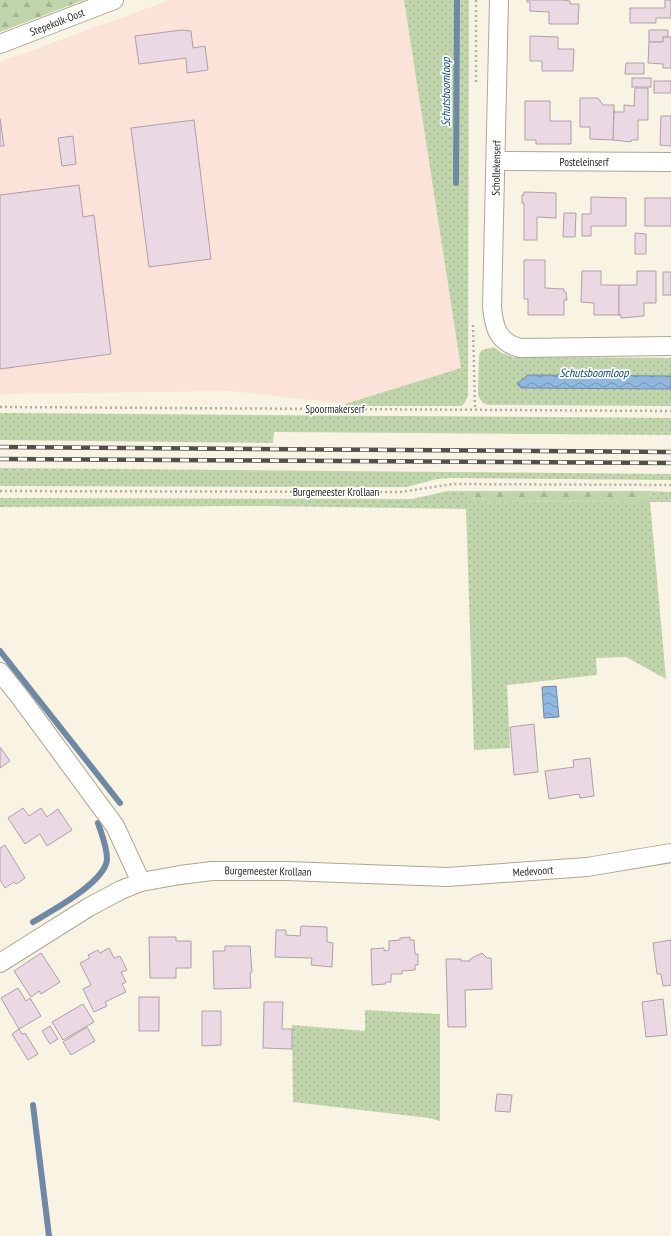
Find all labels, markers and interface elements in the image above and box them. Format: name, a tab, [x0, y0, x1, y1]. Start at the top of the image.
street label: Stepekolk-Oost	[28, 5, 86, 39]
water label: Schutsboomloop	[438, 57, 453, 127]
street label: Schollekenserf	[489, 139, 504, 196]
street label: Posteleinserf	[559, 155, 610, 169]
water label: Schutsboomloop	[559, 365, 629, 380]
street label: Spoormakerserf	[305, 402, 366, 416]
street label: Burgemeester Krollaan	[293, 485, 380, 499]
street label: Burgemeester Krollaan	[225, 863, 312, 879]
street label: Medevoort	[512, 863, 554, 879]

